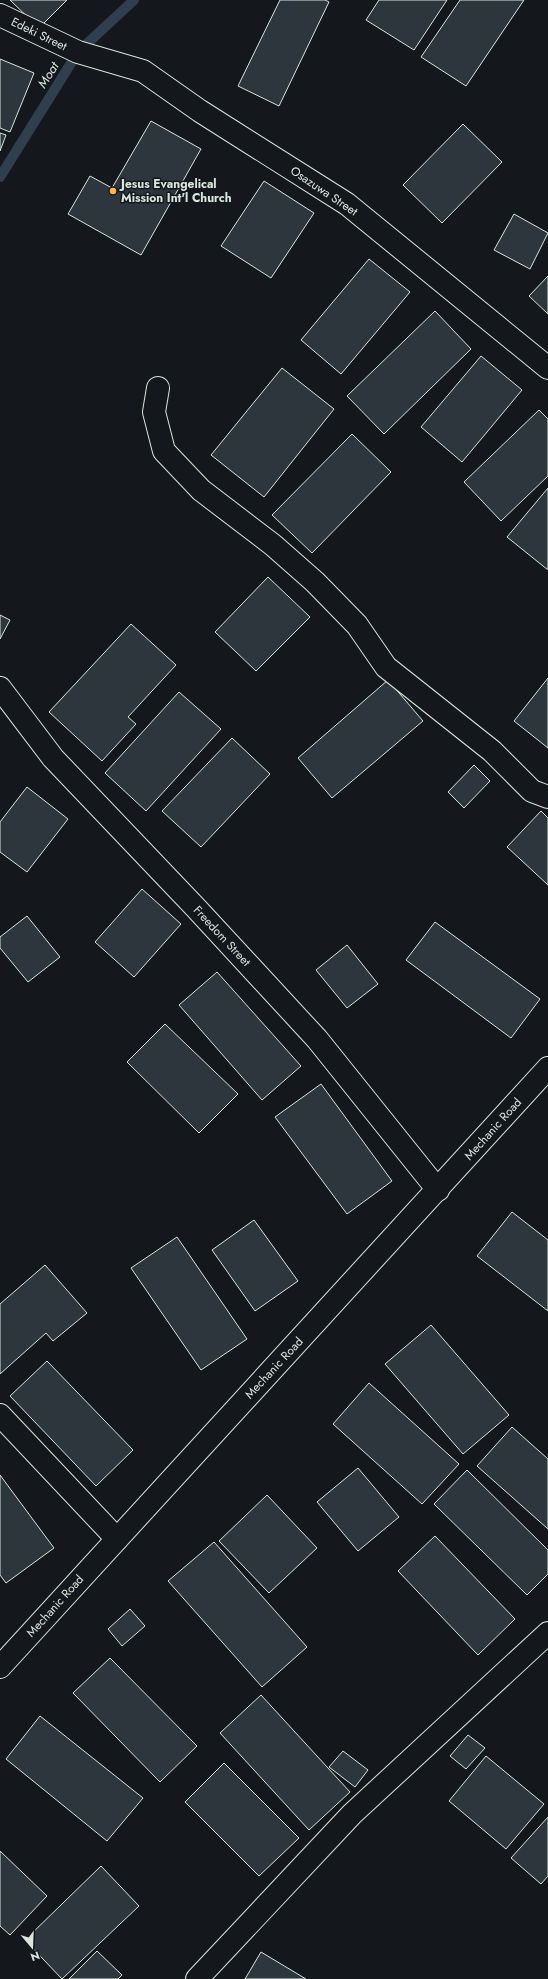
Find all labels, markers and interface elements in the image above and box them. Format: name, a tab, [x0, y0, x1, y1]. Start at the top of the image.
street label: Edeki Street	[8, 13, 70, 55]
water label: Moat	[33, 58, 64, 92]
street label: Osazuwa Street	[287, 162, 361, 220]
place label: Jesus Evangelical Mission Int'l Church	[119, 175, 232, 207]
marker: Jesus Evangelical Mission Int'l Church	[108, 186, 118, 196]
street label: Freedom Street	[189, 902, 255, 970]
street label: Mechanic Road	[460, 1094, 526, 1164]
street label: Mechanic Road	[241, 1333, 307, 1403]
street label: Mechanic Road	[22, 1571, 88, 1641]
north arrow	[12, 1927, 52, 1967]
text: N	[29, 1947, 42, 1965]

